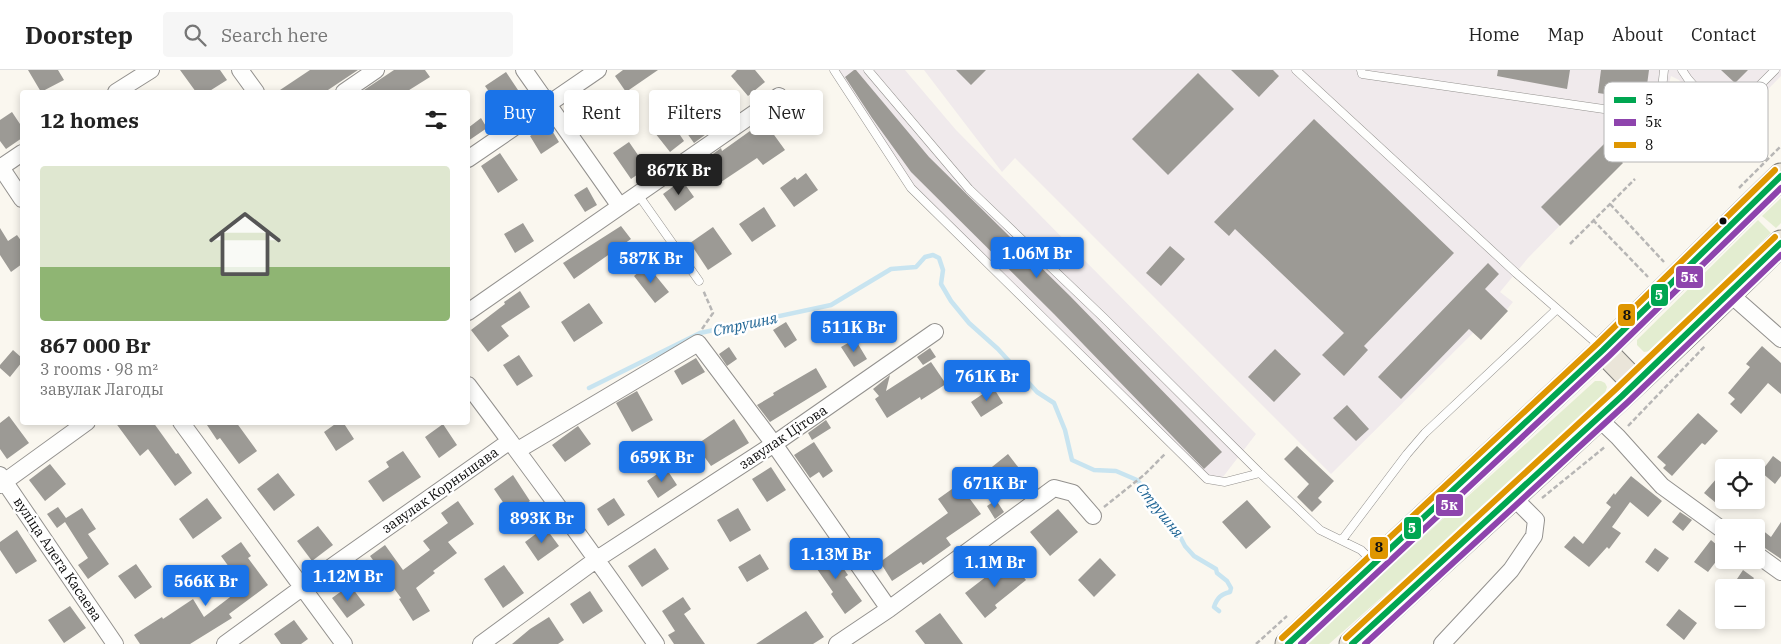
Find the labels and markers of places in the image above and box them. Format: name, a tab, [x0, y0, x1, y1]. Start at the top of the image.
pin: 867K Br	[633, 154, 725, 196]
unlabelled marker	[1718, 216, 1728, 226]
pin: 1.06M Br	[985, 236, 1089, 279]
pin: 587K Br	[605, 242, 697, 284]
pin: 511K Br	[808, 310, 900, 353]
pin: 761K Br	[941, 360, 1033, 402]
pin: 659K Br	[616, 440, 708, 483]
pin: 671K Br	[949, 466, 1041, 509]
pin: 893K Br	[496, 502, 588, 544]
pin: 1.13M Br	[784, 538, 888, 580]
pin: 1.1M Br	[949, 546, 1041, 588]
pin: 1.12M Br	[296, 560, 400, 602]
pin: 566K Br	[160, 564, 252, 607]

